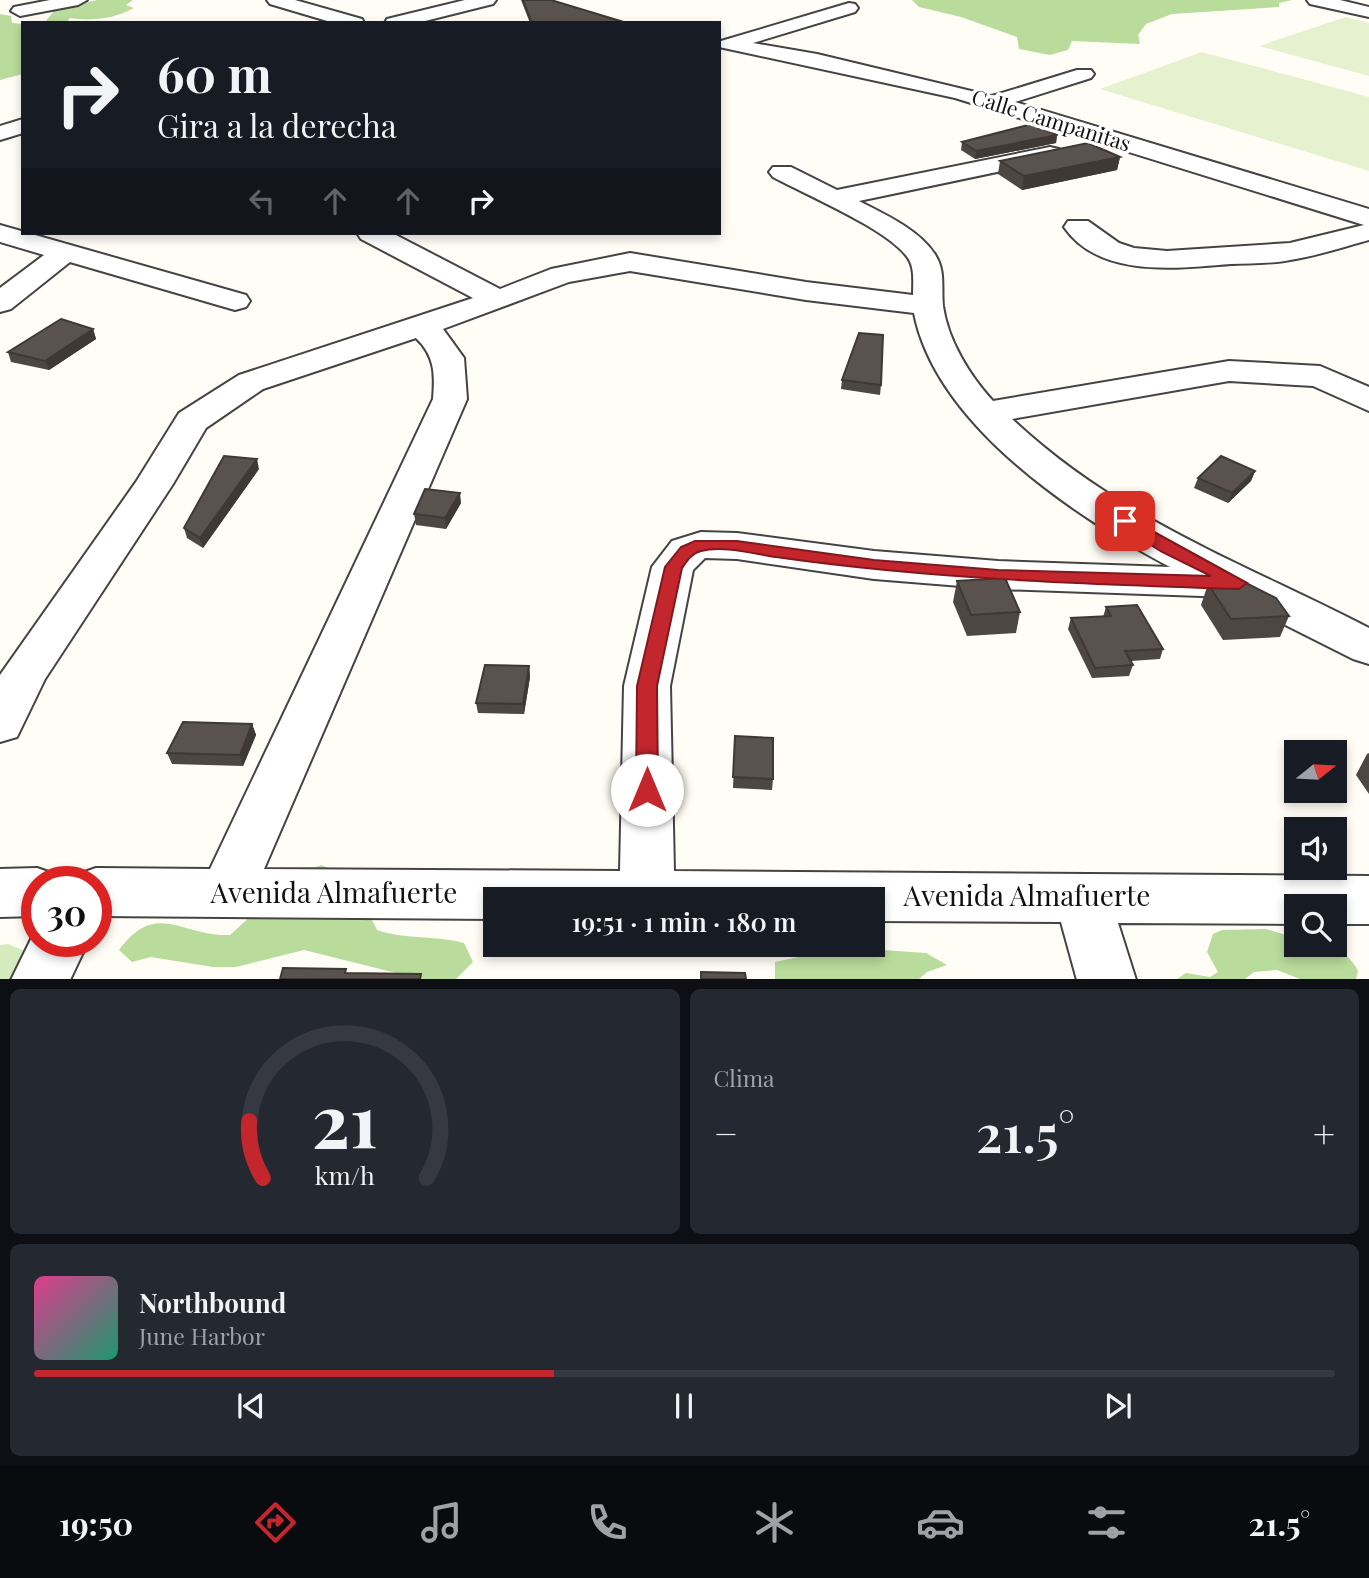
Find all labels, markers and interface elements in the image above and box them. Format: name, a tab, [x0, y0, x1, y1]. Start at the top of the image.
text: 60 m	[157, 40, 272, 105]
icon: right	[42, 49, 133, 140]
street label: Calle Campanitas	[969, 82, 1134, 157]
text: Gira a la derecha	[157, 103, 397, 146]
icon: left	[243, 182, 281, 220]
icon: ahead	[316, 182, 354, 220]
icon: ahead	[389, 182, 427, 220]
icon: right	[462, 182, 500, 220]
pin	[1095, 491, 1155, 551]
icon: arrive	[1106, 502, 1144, 540]
north arrow	[1284, 740, 1348, 803]
map controls	[1284, 740, 1347, 957]
position arrow	[610, 753, 684, 827]
button: sound	[1284, 817, 1347, 880]
speed limit sign: 30	[21, 866, 112, 957]
street label: Avenida Almafuerte	[210, 873, 457, 910]
street label: Avenida Almafuerte	[903, 876, 1150, 913]
button: search	[1284, 894, 1347, 957]
text: 19:51 · 1 min · 180 m	[571, 904, 797, 939]
text: Clima	[714, 1062, 775, 1093]
text: 21	[312, 1069, 378, 1166]
text: 21.5°	[976, 1097, 1075, 1166]
text: −	[714, 1107, 738, 1158]
text: +	[1313, 1107, 1335, 1158]
text: km/h	[315, 1157, 375, 1190]
text: Northbound	[139, 1285, 286, 1320]
text: June Harbor	[139, 1320, 265, 1351]
icon: previous	[232, 1387, 270, 1425]
icon: pause	[665, 1387, 703, 1425]
icon: next	[1099, 1387, 1137, 1425]
icon: directions	[251, 1498, 300, 1547]
icon: music	[417, 1498, 466, 1547]
icon: phone	[583, 1498, 632, 1547]
icon: climate	[750, 1498, 799, 1547]
icon: car	[916, 1498, 965, 1547]
icon: filters	[1082, 1498, 1131, 1547]
text: 19:50	[59, 1501, 133, 1544]
text: 21.5°	[1249, 1501, 1310, 1544]

